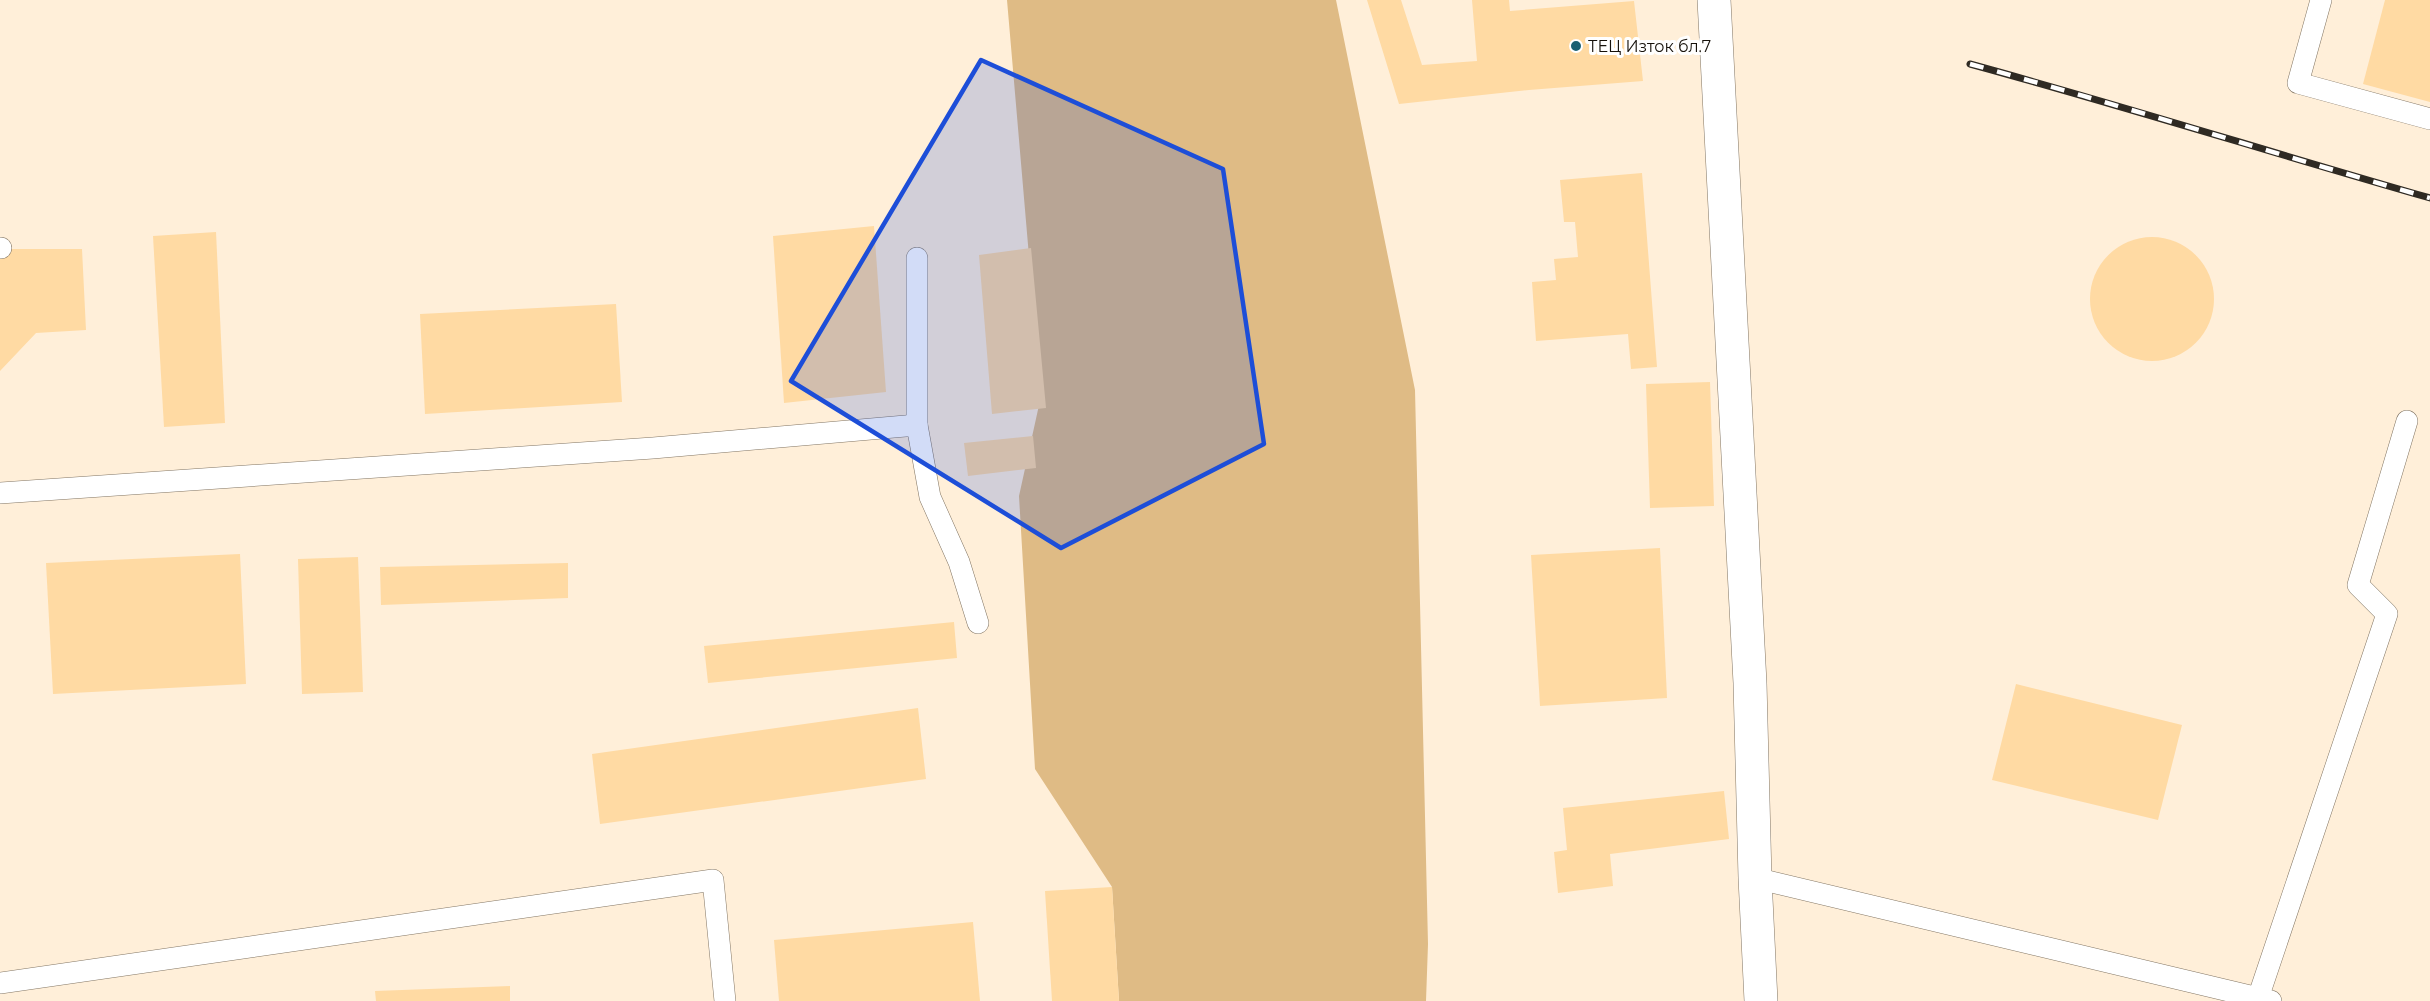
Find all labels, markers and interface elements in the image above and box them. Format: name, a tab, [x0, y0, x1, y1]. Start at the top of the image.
place label: ТЕЦ Изток бл.7	[1588, 37, 1711, 56]
marker: ТЕЦ Изток бл.7	[1569, 39, 1583, 53]

